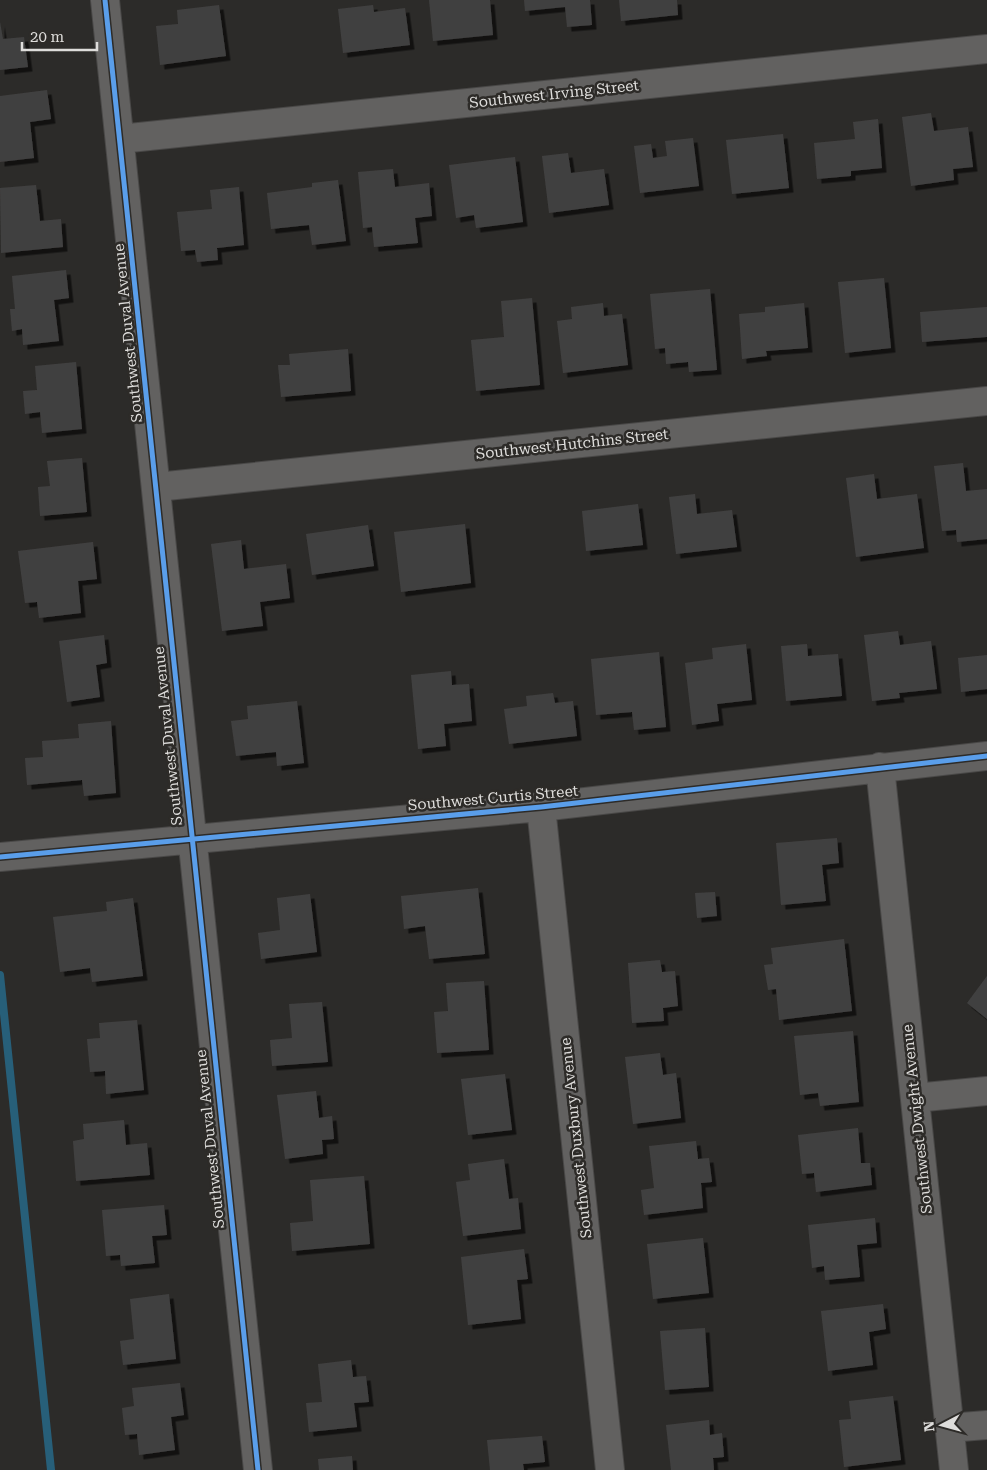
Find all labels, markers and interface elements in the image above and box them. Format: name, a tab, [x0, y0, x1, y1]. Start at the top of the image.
scale bar	[22, 20, 98, 52]
text: 20 m	[30, 28, 65, 46]
street label: Southwest Irving Street	[468, 76, 640, 112]
street label: Southwest Duval Avenue	[110, 243, 146, 423]
street label: Southwest Hutchins Street	[475, 425, 670, 463]
street label: Southwest Duval Avenue	[150, 646, 186, 826]
street label: Southwest Curtis Street	[407, 782, 579, 814]
street label: Southwest Dwight Avenue	[898, 1023, 936, 1215]
street label: Southwest Duxbury Avenue	[557, 1037, 595, 1239]
street label: Southwest Duval Avenue	[192, 1049, 228, 1229]
north arrow	[917, 1400, 967, 1450]
text: N	[921, 1420, 938, 1433]

